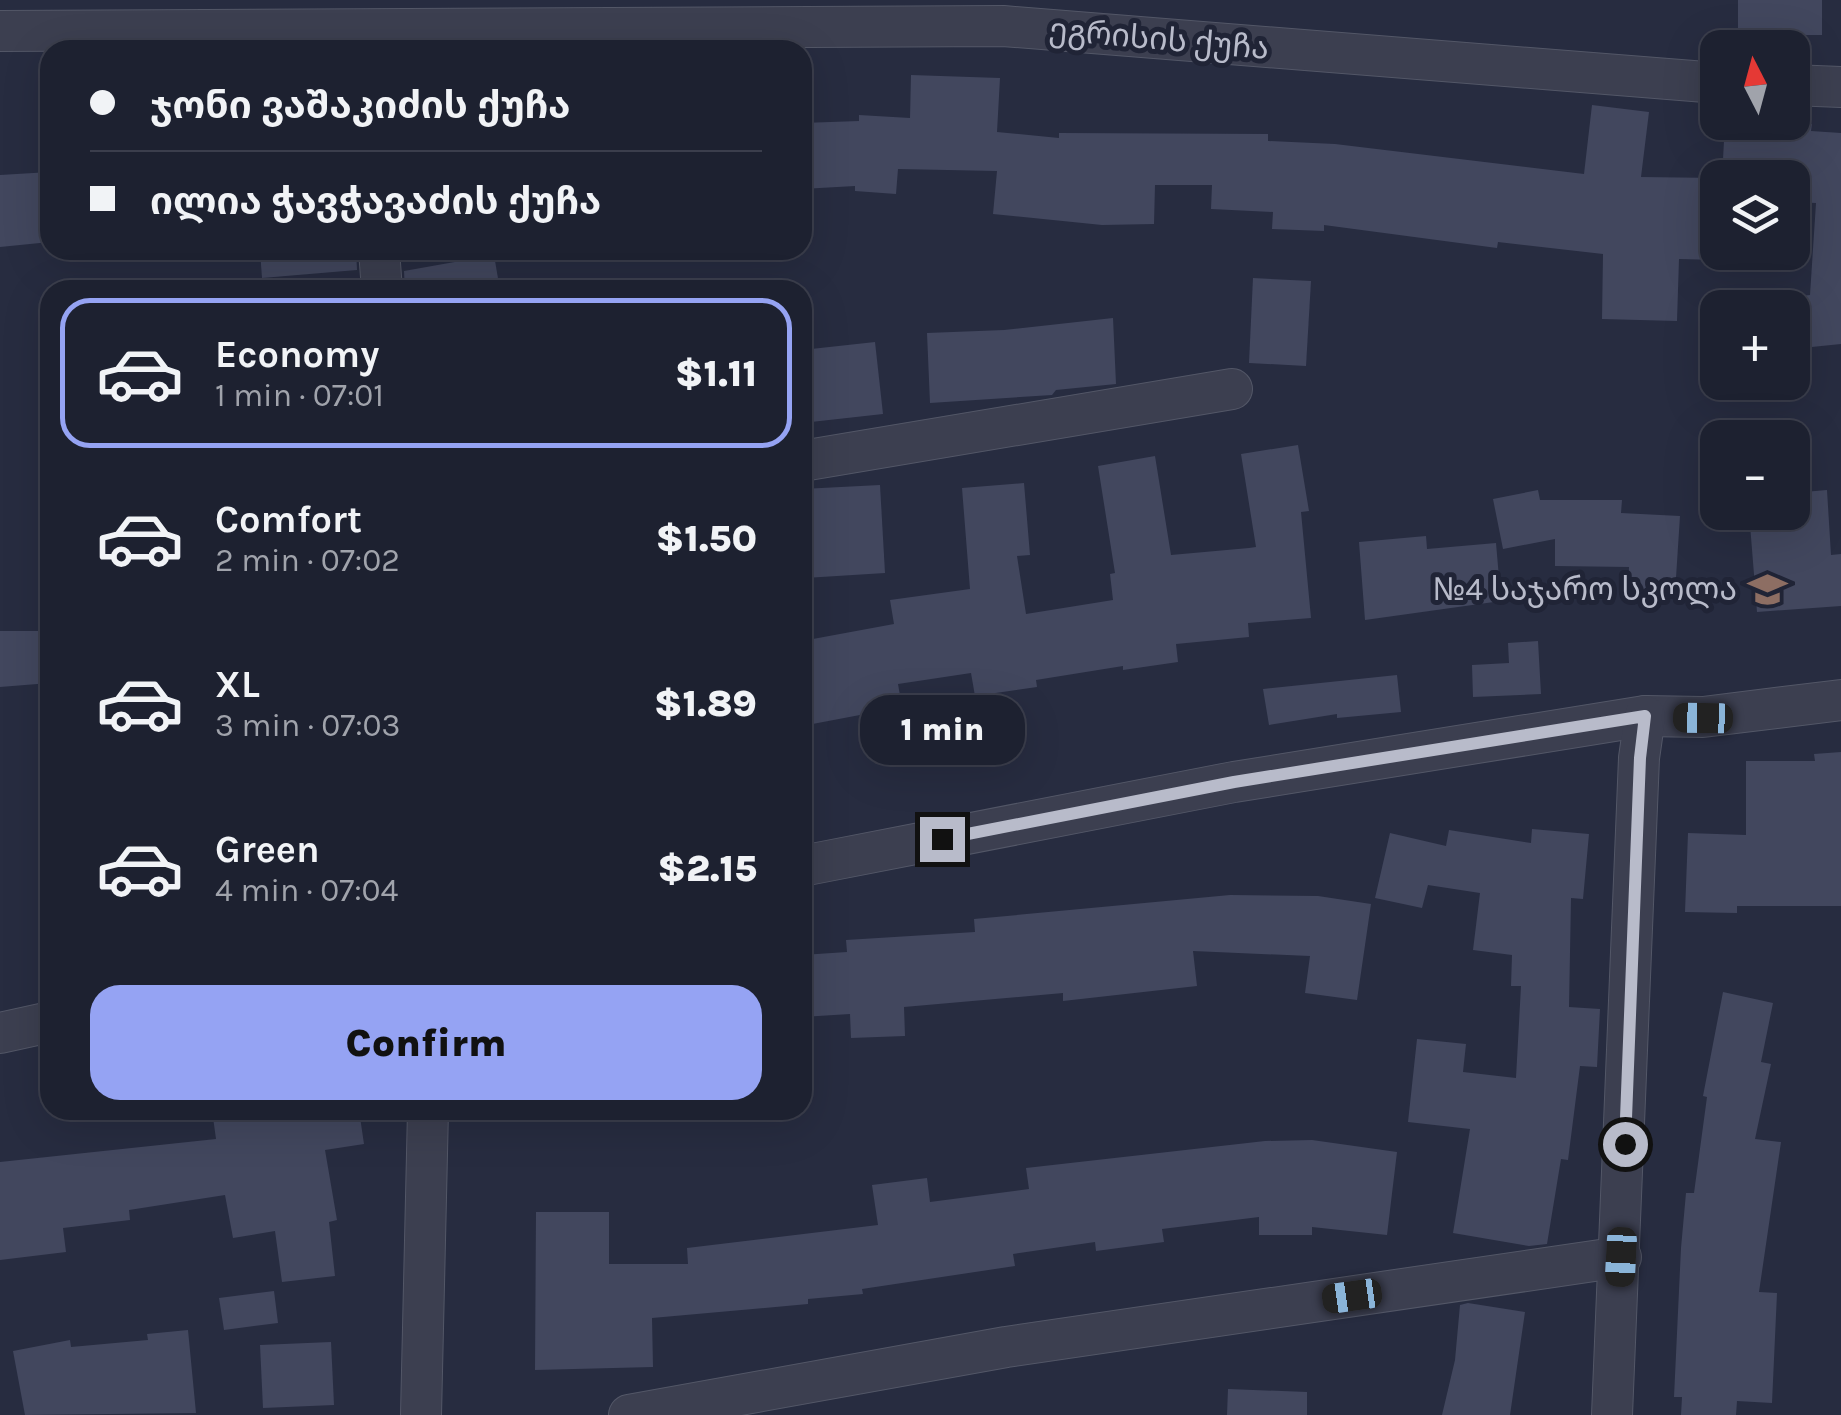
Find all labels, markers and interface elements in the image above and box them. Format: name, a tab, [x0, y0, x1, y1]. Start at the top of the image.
street label: ეგრისის ქუჩა	[1047, 11, 1271, 67]
north arrow	[1700, 30, 1810, 140]
map controls	[1700, 30, 1810, 530]
text: ჯონი ვაშაკიძის ქუჩა	[150, 83, 571, 128]
button: layers	[1700, 160, 1810, 270]
text: ილია ჭავჭავაძის ქუჩა	[150, 179, 601, 224]
button: +	[1700, 290, 1810, 400]
icon: car	[95, 328, 185, 418]
text: Economy	[215, 332, 379, 377]
text: $1.11	[675, 351, 757, 396]
text: 1 min · 07:01	[215, 377, 384, 414]
button: −	[1700, 420, 1810, 530]
icon: car	[95, 493, 185, 583]
text: Comfort	[215, 497, 362, 542]
text: $1.50	[656, 516, 757, 561]
text: 2 min · 07:02	[215, 542, 400, 579]
school or university icon: №4 საჯარო სკოლა	[1746, 568, 1788, 610]
place label: №4 საჯარო სკოლა	[1433, 571, 1737, 609]
icon: car	[95, 658, 185, 748]
text: XL	[215, 662, 260, 707]
text: $1.89	[654, 681, 757, 726]
callout: 1 min	[860, 694, 1024, 764]
car	[1673, 702, 1733, 734]
text: 3 min · 07:03	[215, 707, 400, 744]
text: 1 min	[901, 711, 984, 748]
route end	[920, 817, 965, 862]
icon: car	[95, 823, 185, 913]
text: Green	[215, 827, 320, 872]
text: $2.15	[657, 846, 757, 891]
text: 4 min · 07:04	[215, 872, 398, 909]
button: Confirm	[90, 985, 762, 1100]
route start	[1603, 1122, 1648, 1167]
car	[1604, 1226, 1638, 1288]
car	[1320, 1277, 1384, 1315]

